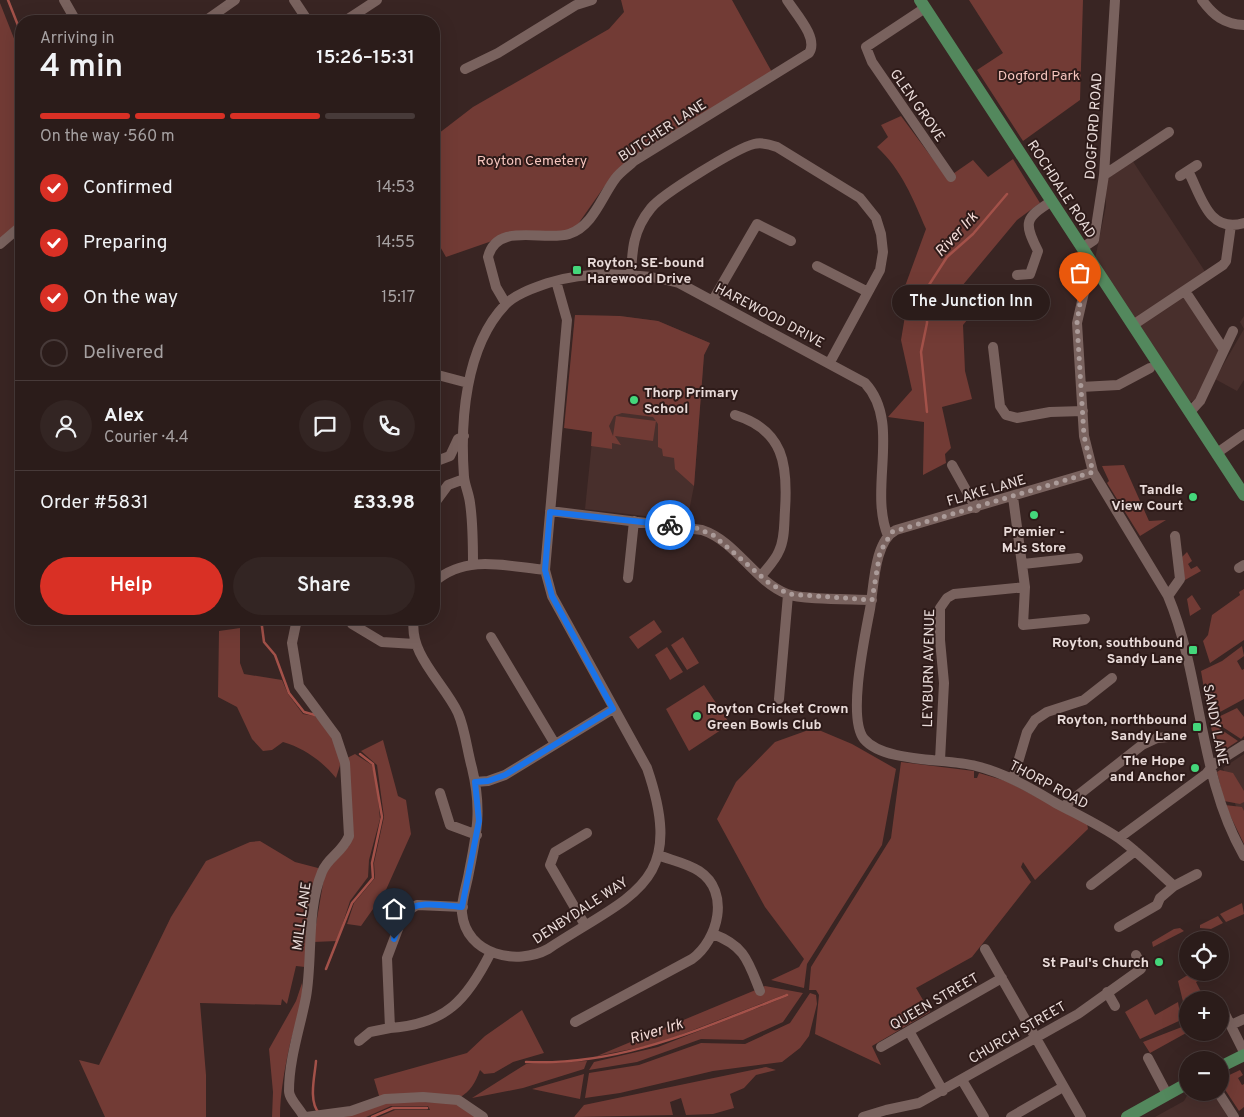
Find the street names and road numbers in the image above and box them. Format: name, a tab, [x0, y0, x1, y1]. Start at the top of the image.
street label: GLEN GROVE	[886, 66, 948, 145]
street label: DOGFORD ROAD	[1082, 72, 1107, 180]
street label: BUTCHER LANE	[616, 97, 710, 166]
street label: ROCHDALE ROAD	[1023, 138, 1099, 242]
street label: HAREWOOD DRIVE	[712, 280, 827, 352]
street label: FLAKE LANE	[945, 472, 1028, 511]
street label: LEYBURN AVENUE	[920, 609, 939, 728]
street label: SANDY LANE	[1198, 683, 1231, 768]
street label: THORP ROAD	[1006, 757, 1091, 813]
street label: DENBYDALE WAY	[530, 874, 632, 948]
street label: MILL LANE	[289, 881, 316, 952]
street label: QUEEN STREET	[887, 970, 982, 1035]
street label: CHURCH STREET	[966, 998, 1070, 1068]

